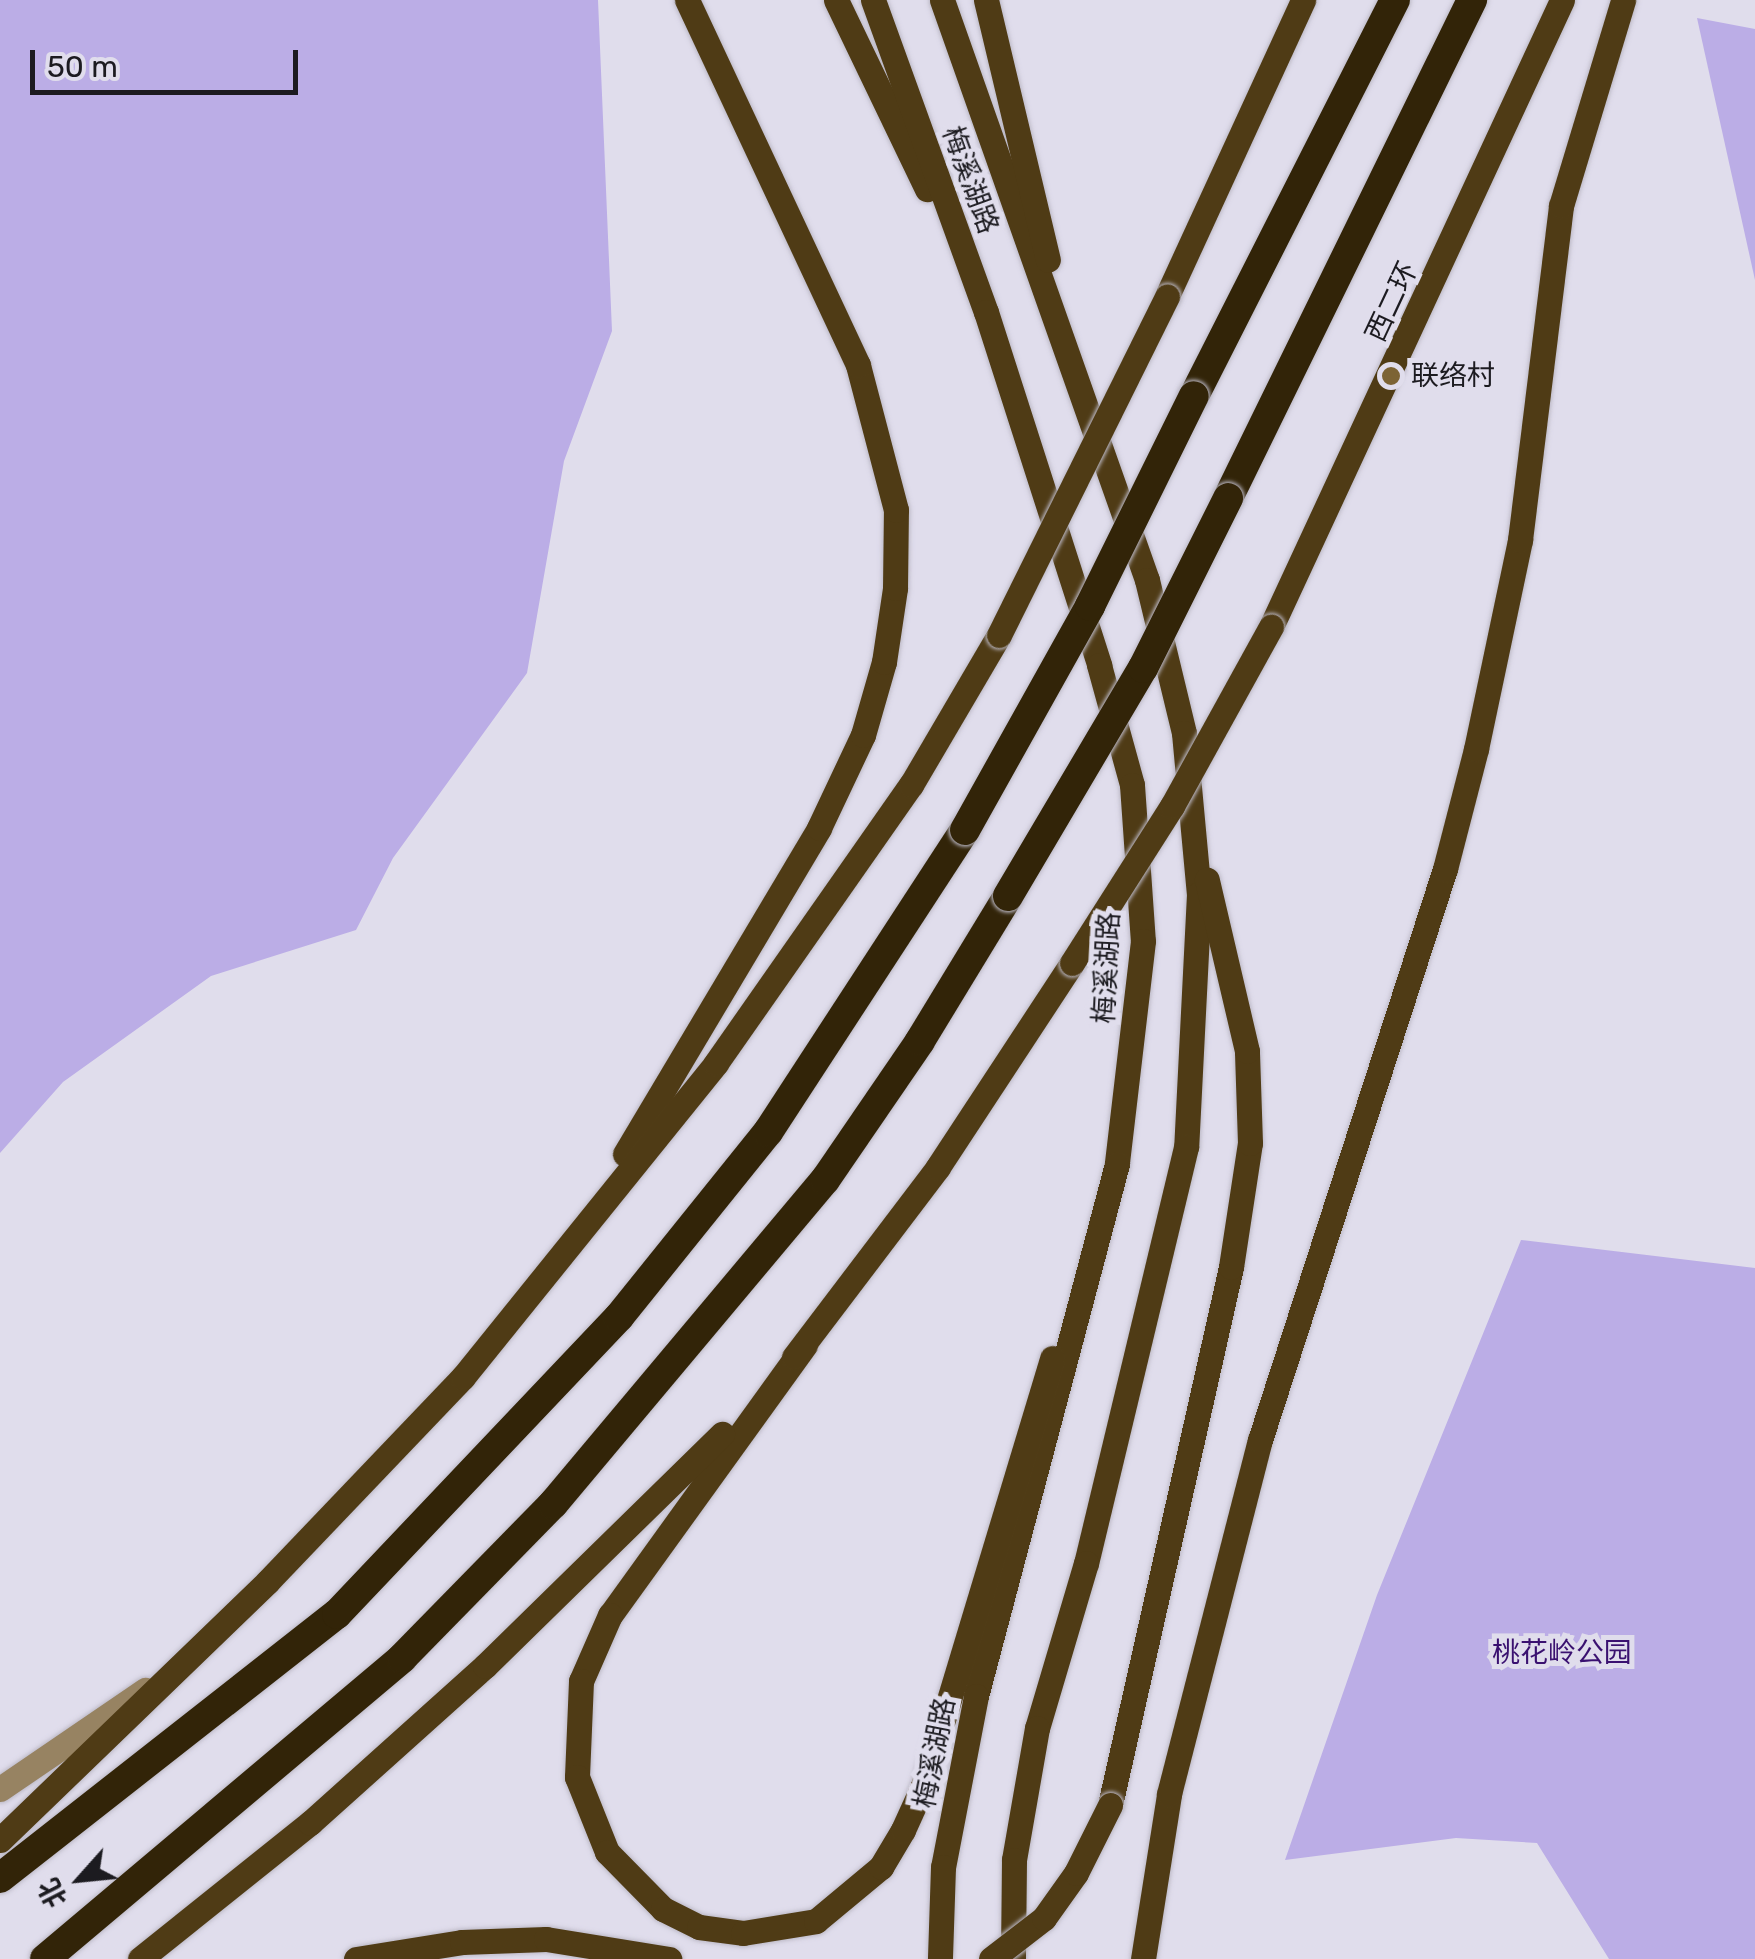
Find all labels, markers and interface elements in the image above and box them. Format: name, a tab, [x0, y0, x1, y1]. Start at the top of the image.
scale bar	[35, 30, 302, 92]
text: 50 m	[47, 49, 118, 85]
street label: 梅溪湖路	[935, 122, 1005, 238]
street label: 西二环	[1359, 257, 1425, 347]
place label: 联络村	[1411, 359, 1495, 393]
marker: 联络村	[1380, 365, 1402, 387]
street label: 梅溪湖路	[1087, 911, 1127, 1025]
park label: 桃花岭公园	[1492, 1636, 1632, 1670]
street label: 梅溪湖路	[908, 1695, 962, 1811]
north arrow	[30, 1829, 130, 1929]
text: 北	[32, 1873, 74, 1913]

